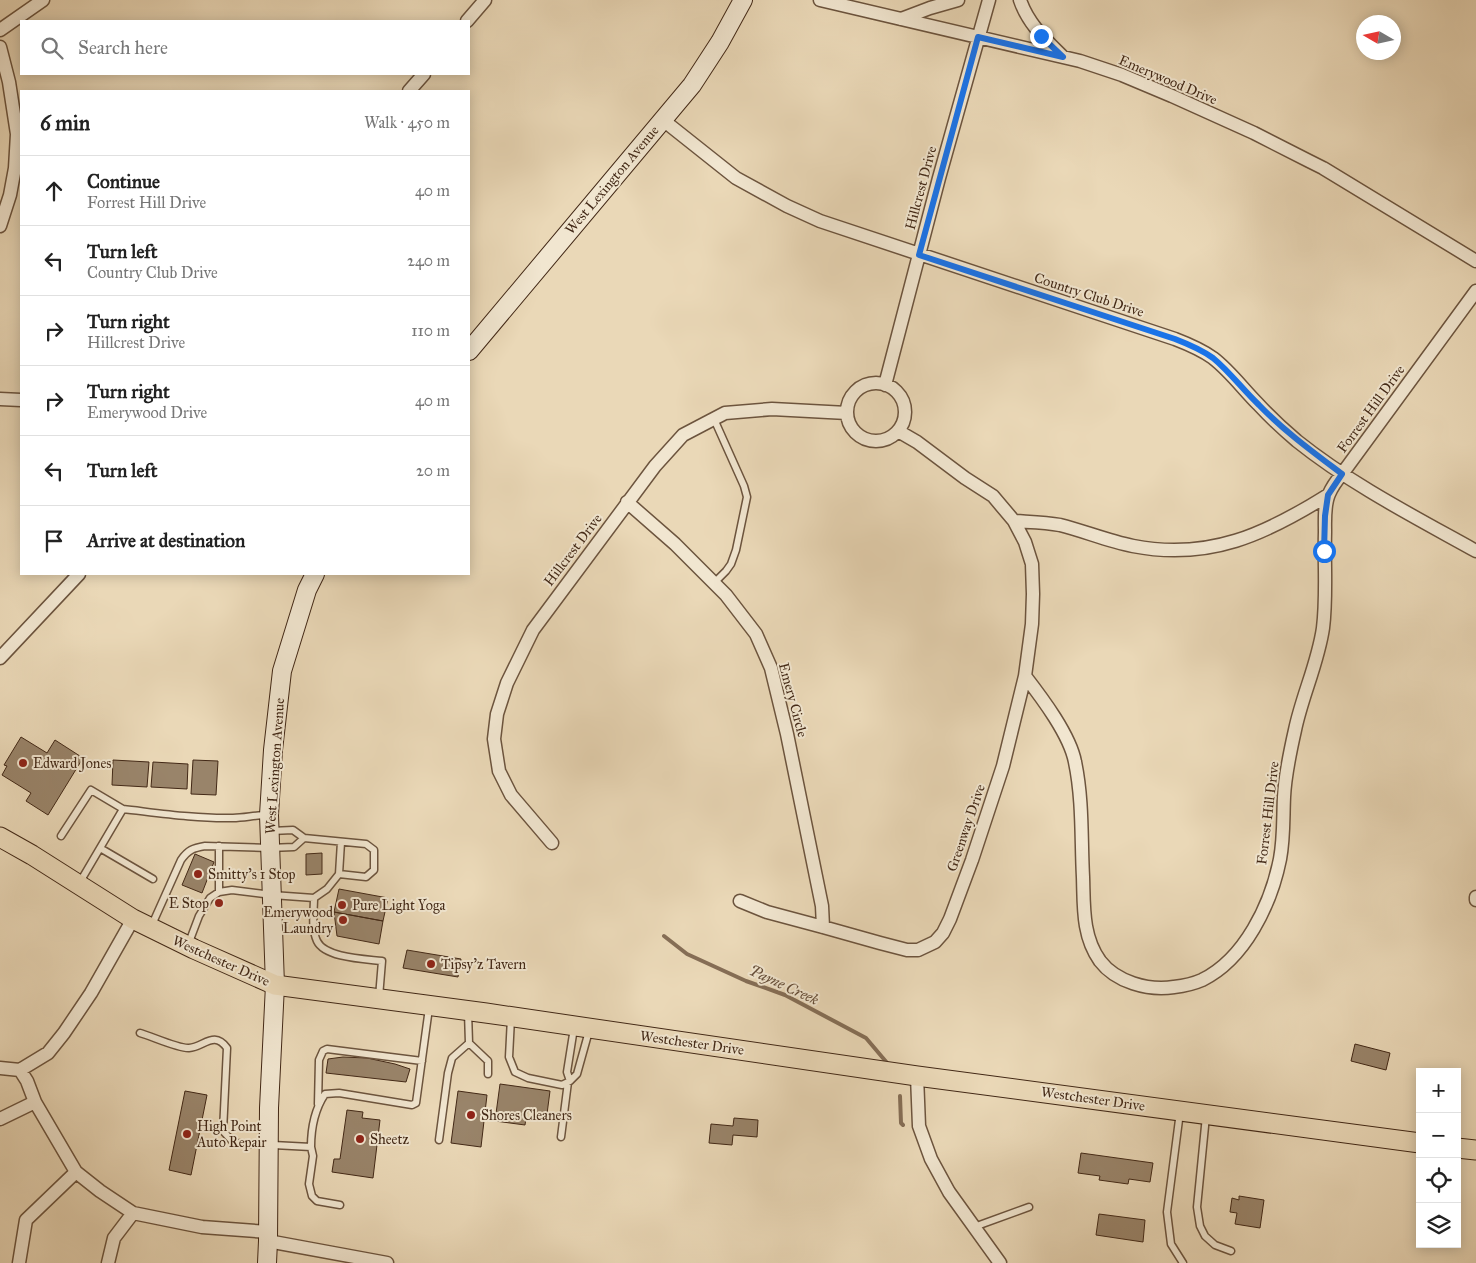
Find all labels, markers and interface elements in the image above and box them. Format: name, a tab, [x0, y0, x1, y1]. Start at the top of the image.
north arrow	[1356, 15, 1401, 60]
search box	[20, 20, 470, 75]
route end	[1030, 25, 1053, 48]
icon: search	[38, 34, 66, 62]
text: Search here	[78, 36, 168, 59]
street label: Emerywood Drive	[1116, 52, 1220, 108]
text: 6 min	[40, 110, 90, 136]
text: Walk · 450 m	[364, 113, 450, 132]
street label: West Lexington Avenue	[562, 122, 663, 238]
street label: Hillcrest Drive	[902, 144, 940, 232]
text: Continue	[87, 170, 160, 193]
icon: ahead	[40, 177, 68, 205]
text: 40 m	[415, 181, 450, 200]
text: Forrest Hill Drive	[87, 193, 206, 212]
text: Turn left	[87, 240, 157, 263]
icon: left	[40, 247, 68, 275]
text: 240 m	[407, 251, 450, 270]
text: Country Club Drive	[87, 263, 218, 282]
street label: Country Club Drive	[1032, 269, 1146, 321]
text: Turn right	[87, 310, 170, 333]
icon: right	[40, 317, 68, 345]
text: 110 m	[411, 321, 450, 340]
text: Hillcrest Drive	[87, 333, 185, 352]
street label: Forrest Hill Drive	[1334, 362, 1409, 456]
text: Turn right	[87, 380, 170, 403]
icon: right	[40, 387, 68, 415]
text: 40 m	[415, 391, 450, 410]
text: Emerywood Drive	[87, 403, 207, 422]
icon: left	[40, 457, 68, 485]
text: Turn left	[87, 459, 157, 482]
text: 20 m	[416, 461, 450, 480]
street label: Hillcrest Drive	[540, 510, 606, 589]
icon: arrive	[40, 527, 68, 555]
text: Arrive at destination	[87, 529, 245, 552]
route start	[1313, 540, 1336, 563]
street label: Emery Circle	[775, 661, 811, 739]
street label: West Lexington Avenue	[262, 697, 288, 835]
place label: Edward Jones	[33, 755, 111, 773]
marker: Edward Jones	[17, 757, 29, 769]
street label: Forrest Hill Drive	[1253, 760, 1283, 866]
street label: Greenway Drive	[943, 782, 989, 874]
place label: Smitty's 1 Stop	[208, 866, 296, 883]
marker: Smitty's 1 Stop	[192, 868, 204, 880]
place label: E Stop	[169, 895, 209, 912]
marker: E Stop	[213, 897, 225, 909]
place label: Pure Light Yoga	[352, 897, 445, 914]
marker: Pure Light Yoga	[336, 899, 348, 911]
place label: Emerywood Laundry	[263, 904, 333, 937]
marker: Emerywood Laundry	[337, 914, 349, 926]
street label: Westchester Drive	[170, 932, 272, 990]
place label: Tipsy'z Tavern	[441, 956, 527, 973]
marker: Tipsy'z Tavern	[425, 958, 437, 970]
water label: Payne Creek	[747, 961, 822, 1009]
street label: Westchester Drive	[639, 1027, 745, 1059]
map controls	[1416, 1068, 1461, 1248]
button: +	[1416, 1068, 1461, 1113]
street label: Westchester Drive	[1040, 1083, 1146, 1115]
place label: Shores Cleaners	[481, 1107, 572, 1124]
marker: Shores Cleaners	[465, 1109, 477, 1121]
button: −	[1416, 1113, 1461, 1158]
place label: High Point Auto Repair	[196, 1118, 267, 1151]
marker: High Point Auto Repair	[181, 1128, 193, 1140]
place label: Sheetz	[370, 1131, 409, 1148]
marker: Sheetz	[354, 1133, 366, 1145]
button: locate	[1416, 1158, 1461, 1203]
button: layers	[1416, 1203, 1461, 1248]

